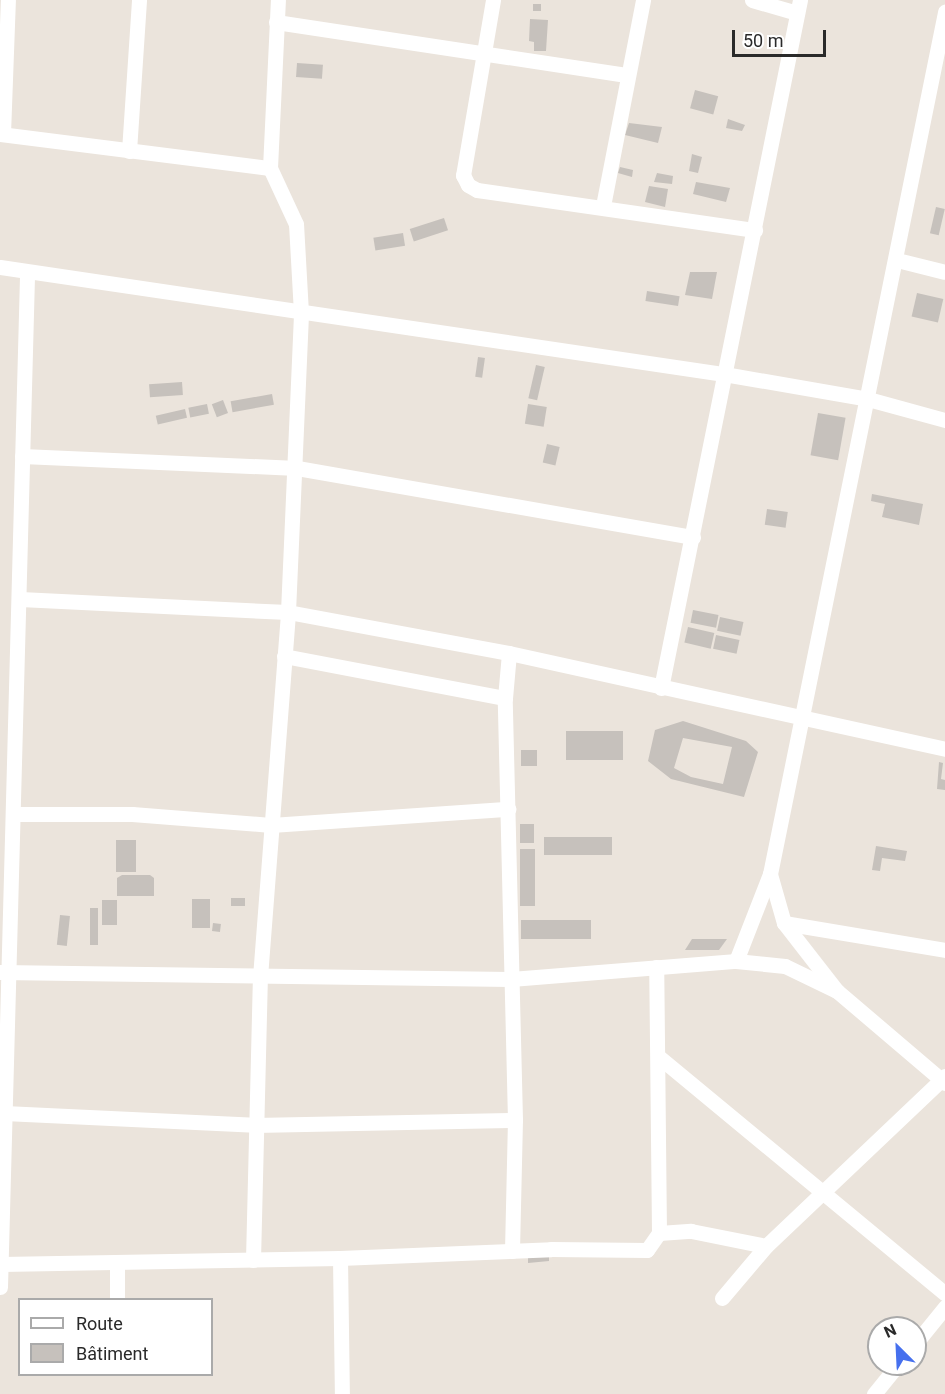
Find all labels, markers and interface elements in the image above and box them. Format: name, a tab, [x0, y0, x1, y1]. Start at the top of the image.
scale bar	[735, 18, 830, 56]
text: 50 m	[743, 30, 783, 51]
legend	[18, 1298, 213, 1376]
text: Route	[76, 1313, 123, 1334]
north arrow	[867, 1316, 927, 1376]
text: N	[881, 1320, 899, 1342]
text: Bâtiment	[76, 1343, 148, 1364]

